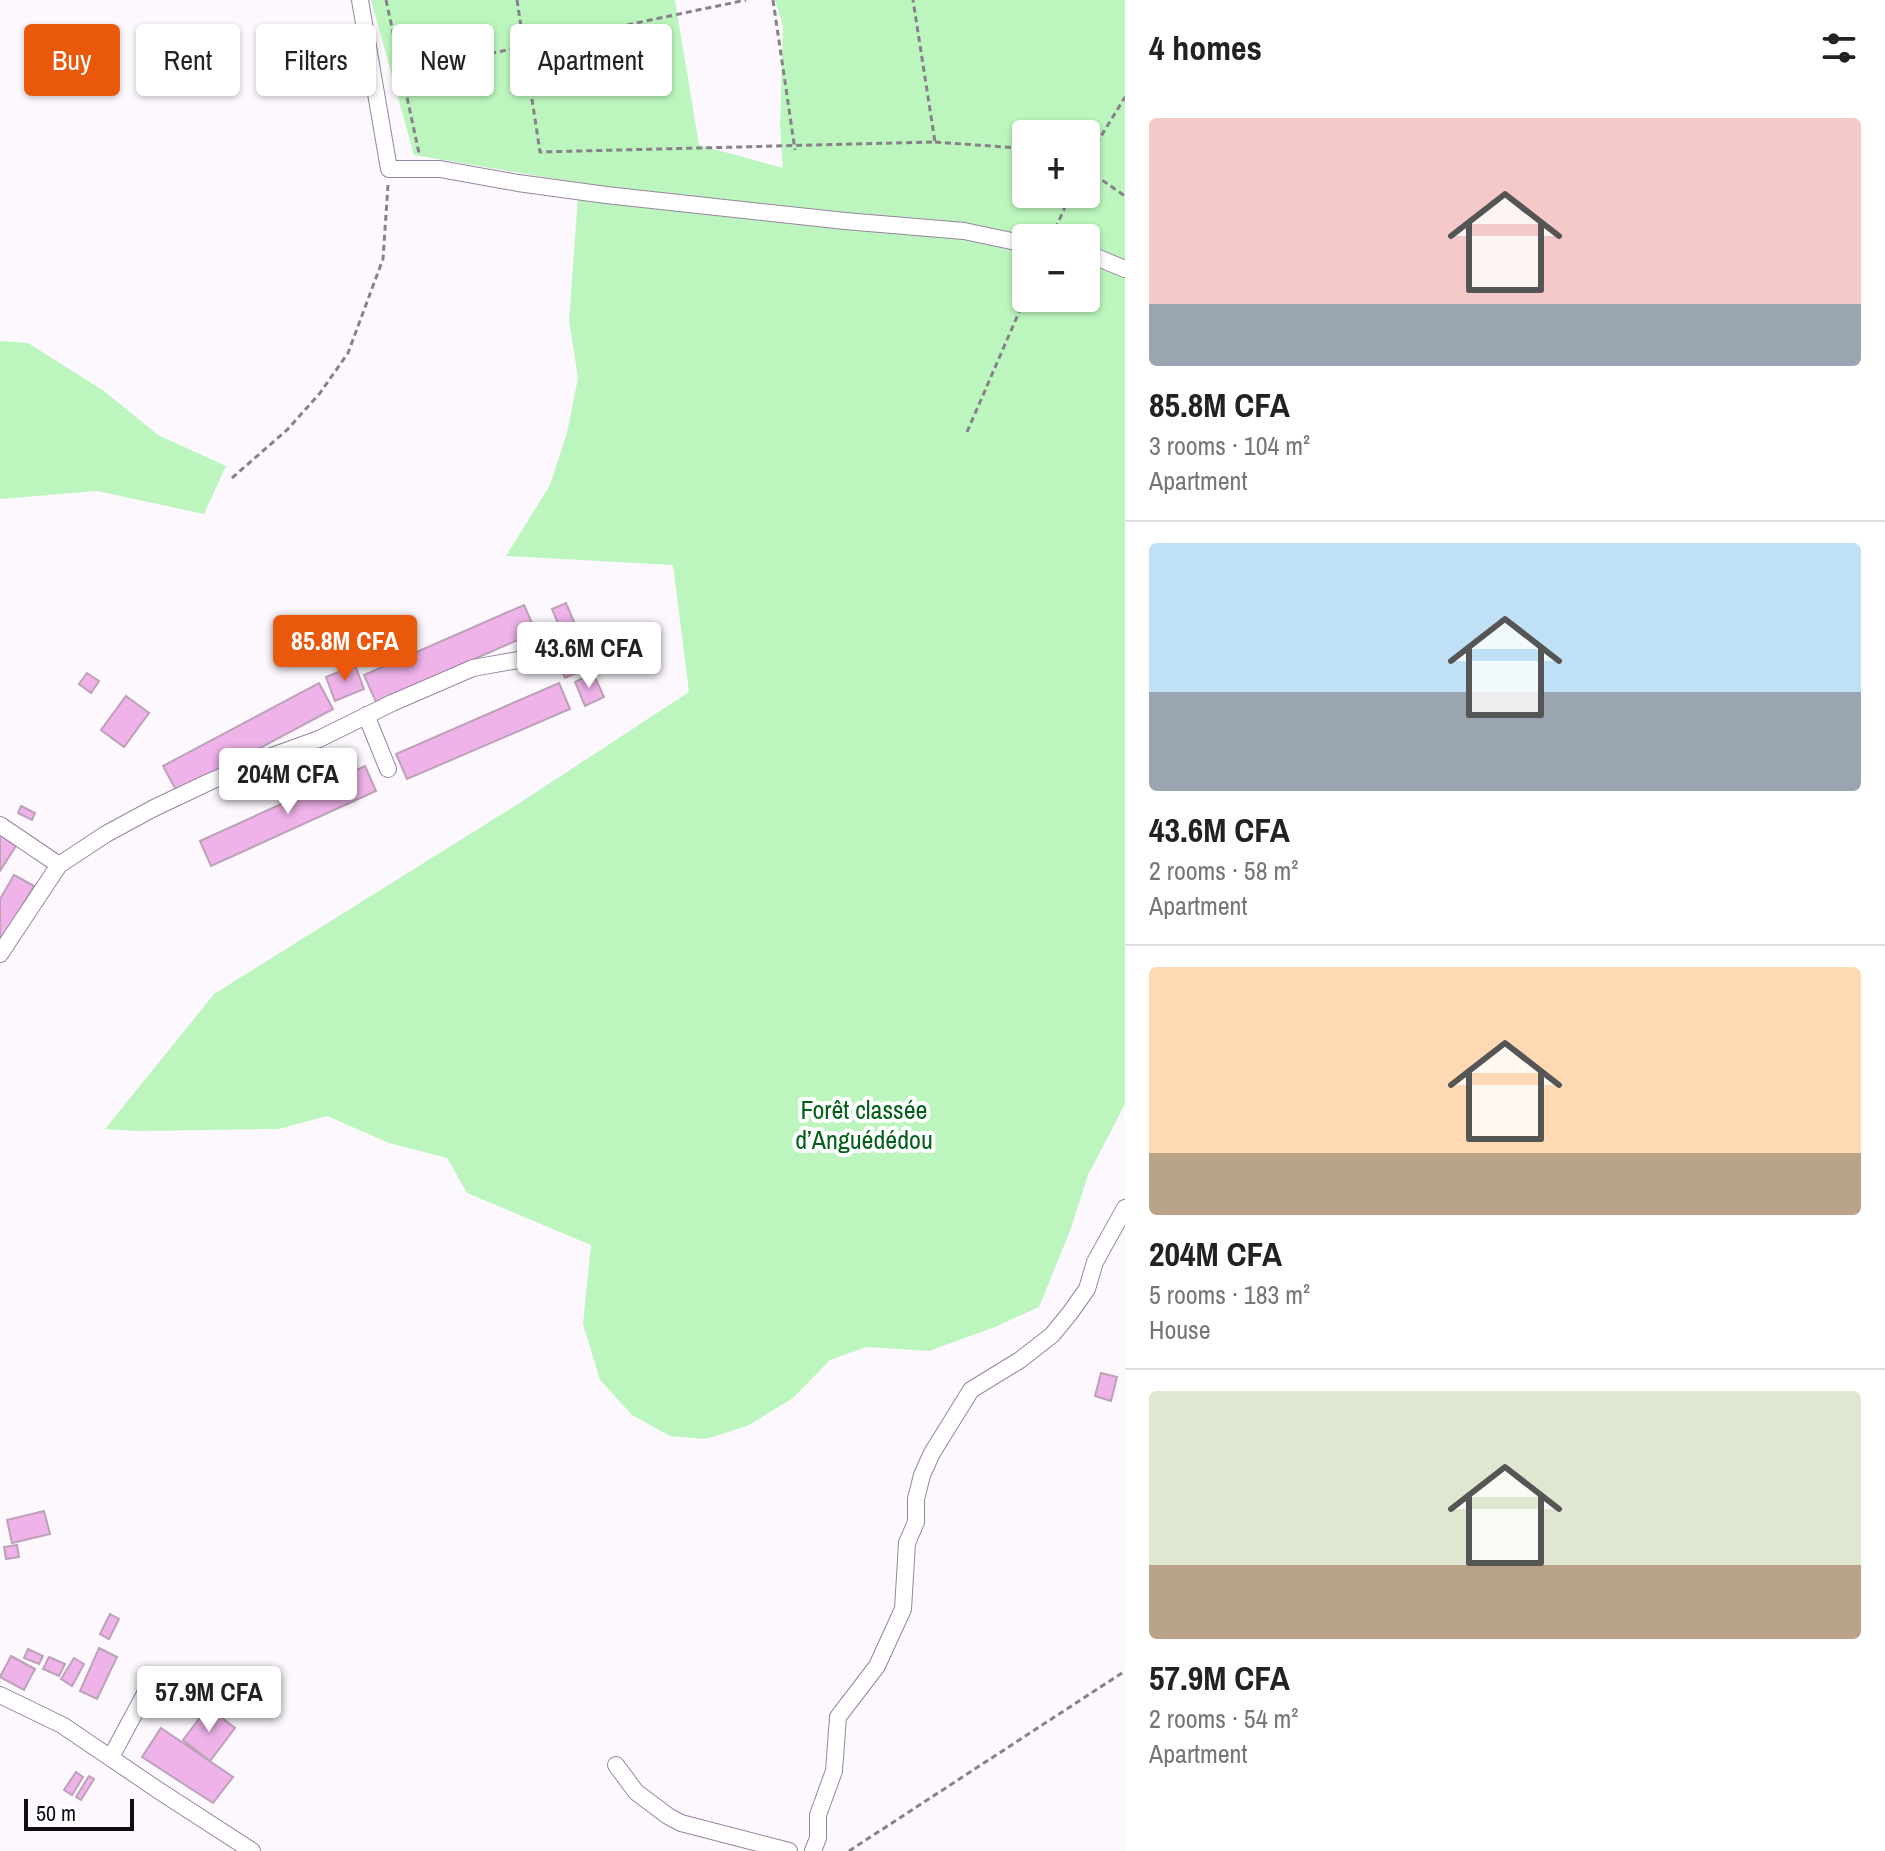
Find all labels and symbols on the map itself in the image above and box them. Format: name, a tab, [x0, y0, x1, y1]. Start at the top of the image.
pin: 85.8M CFA	[253, 615, 437, 683]
pin: 43.6M CFA	[497, 622, 681, 690]
pin: 204M CFA	[205, 748, 371, 816]
park label: Forêt classée d’Anguédédou	[795, 1092, 933, 1157]
pin: 57.9M CFA	[117, 1666, 301, 1734]
scale bar	[24, 1795, 134, 1831]

